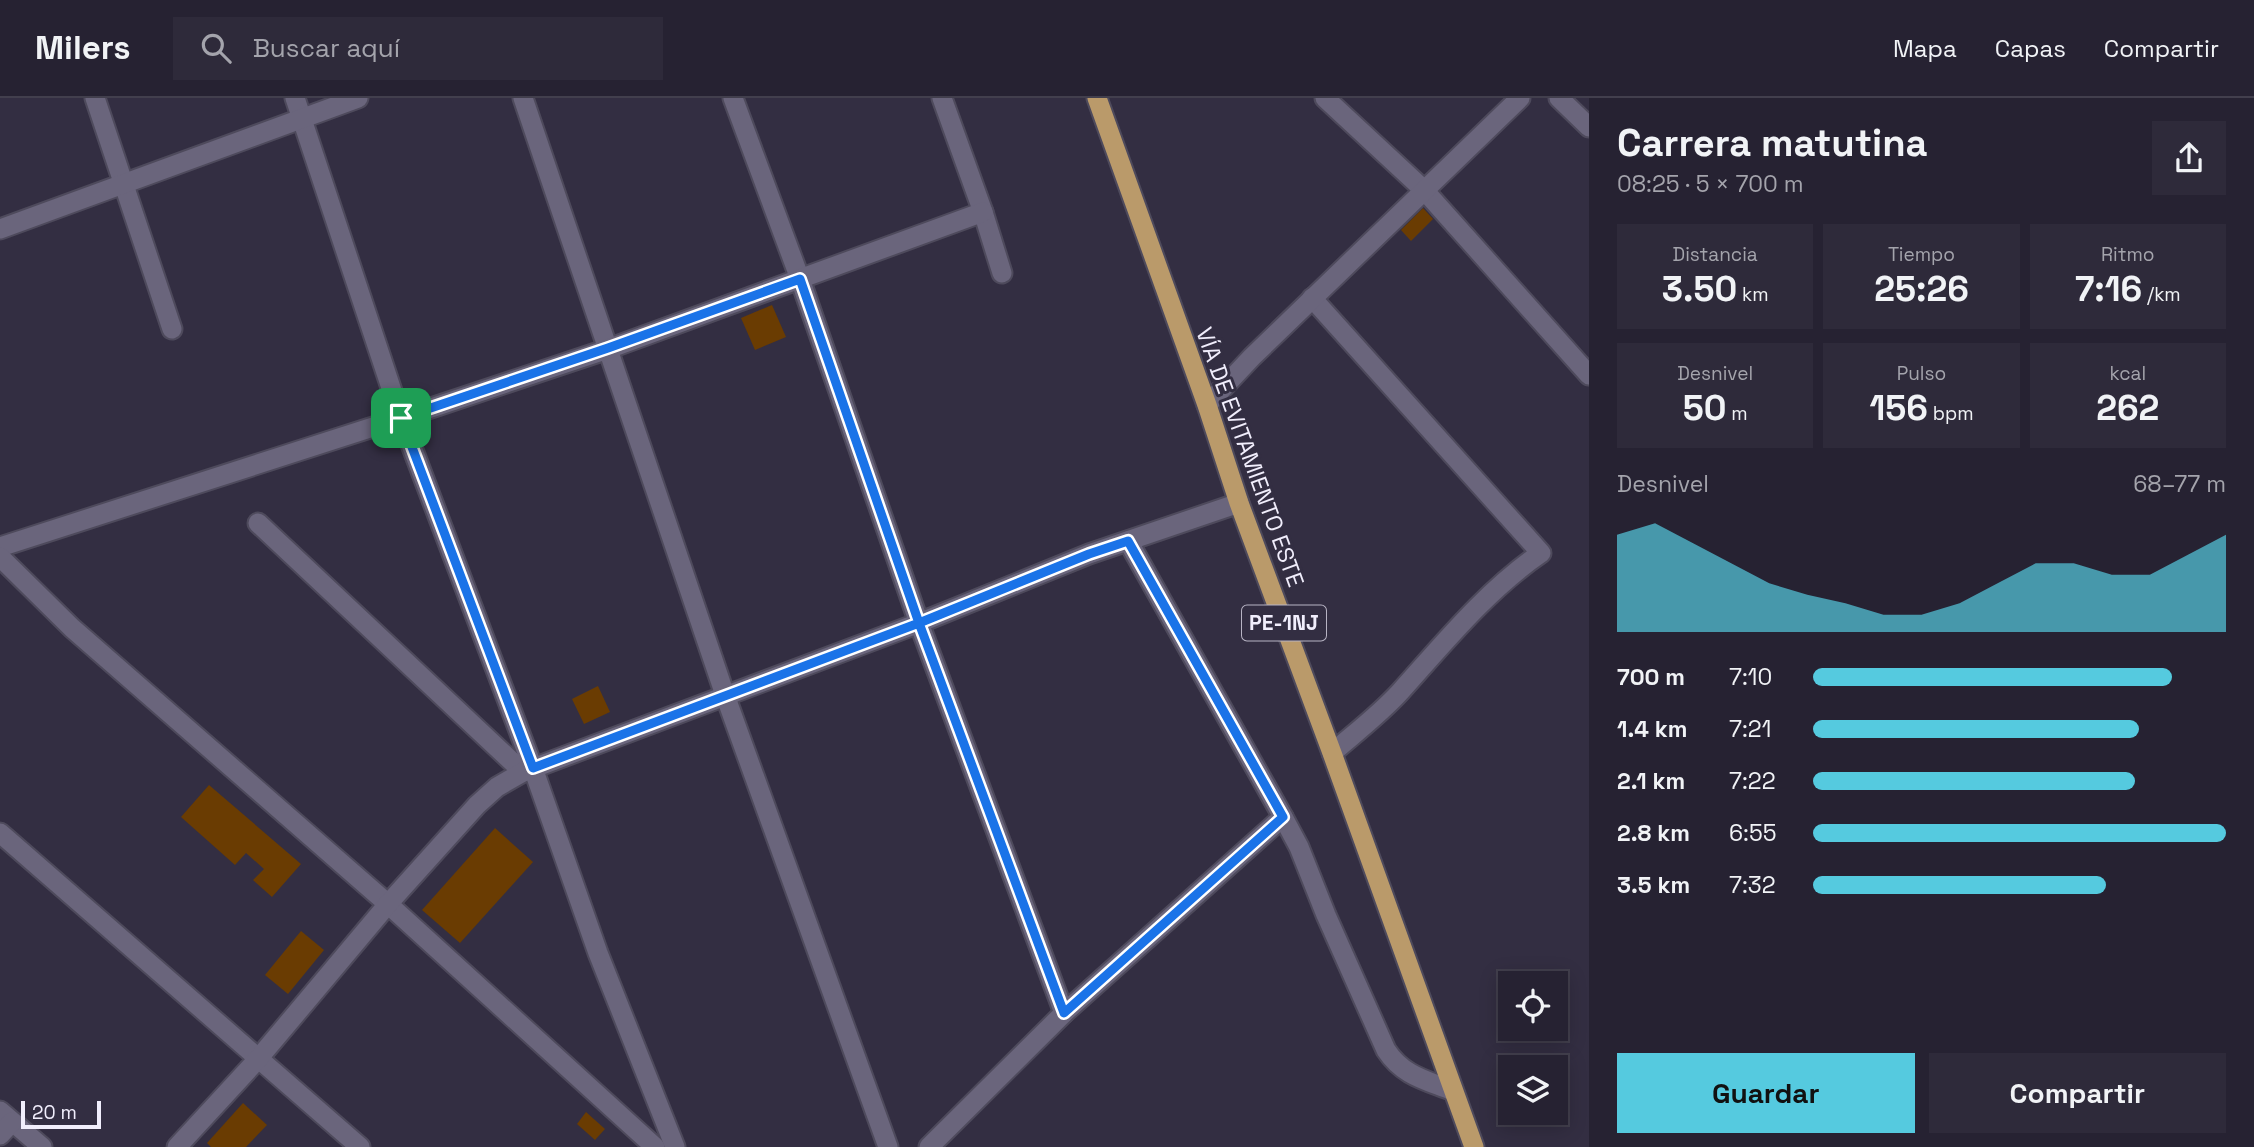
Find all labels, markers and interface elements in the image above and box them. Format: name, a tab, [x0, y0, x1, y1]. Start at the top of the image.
search box	[173, 17, 663, 80]
text: Milers	[35, 27, 131, 69]
icon: search	[197, 29, 235, 67]
text: Buscar aquí	[253, 31, 400, 65]
text: Mapa	[1893, 33, 1957, 64]
text: Capas	[1995, 33, 2066, 64]
text: Compartir	[2104, 33, 2219, 64]
text: Carrera matutina	[1617, 119, 1928, 167]
button: share	[2152, 121, 2226, 195]
text: 08:25 · 5 × 700 m	[1617, 169, 1804, 199]
text: Distancia	[1673, 242, 1758, 267]
text: Tiempo	[1888, 242, 1955, 267]
text: Ritmo	[2101, 242, 2155, 267]
text: 3.50	[1662, 267, 1737, 311]
text: 25:26	[1874, 267, 1969, 311]
text: 7:16	[2075, 267, 2142, 311]
text: km	[1737, 282, 1769, 307]
text: /km	[2142, 282, 2181, 307]
street label: VÍA DE EVITAMIENTO ESTE	[1189, 323, 1311, 591]
text: Desnivel	[1677, 361, 1753, 386]
text: Pulso	[1897, 361, 1946, 386]
text: kcal	[2109, 361, 2146, 386]
text: 50	[1683, 386, 1726, 430]
text: 156	[1869, 386, 1928, 430]
text: 262	[2096, 386, 2159, 430]
pin	[371, 388, 431, 448]
icon: arrive	[382, 399, 420, 437]
text: m	[1726, 401, 1748, 426]
text: bpm	[1928, 401, 1974, 426]
text: Desnivel	[1617, 469, 1709, 499]
text: 68–77 m	[2133, 469, 2226, 499]
road number: PE-1NJ	[1242, 606, 1326, 640]
text: 700 m	[1617, 662, 1685, 692]
text: 7:10	[1729, 662, 1772, 692]
text: 1.4 km	[1617, 714, 1687, 744]
text: 7:21	[1729, 714, 1771, 744]
text: 2.1 km	[1617, 766, 1685, 796]
text: 7:22	[1729, 766, 1776, 796]
text: 2.8 km	[1617, 818, 1690, 848]
text: 6:55	[1729, 818, 1776, 848]
text: 3.5 km	[1617, 870, 1690, 900]
text: 7:32	[1729, 870, 1776, 900]
map controls	[1498, 971, 1568, 1125]
button: locate	[1498, 971, 1568, 1041]
button: Guardar	[1617, 1053, 1915, 1133]
button: Compartir	[1929, 1053, 2226, 1133]
button: layers	[1498, 1055, 1568, 1125]
scale bar	[21, 1098, 102, 1130]
text: 20 m	[32, 1100, 77, 1125]

